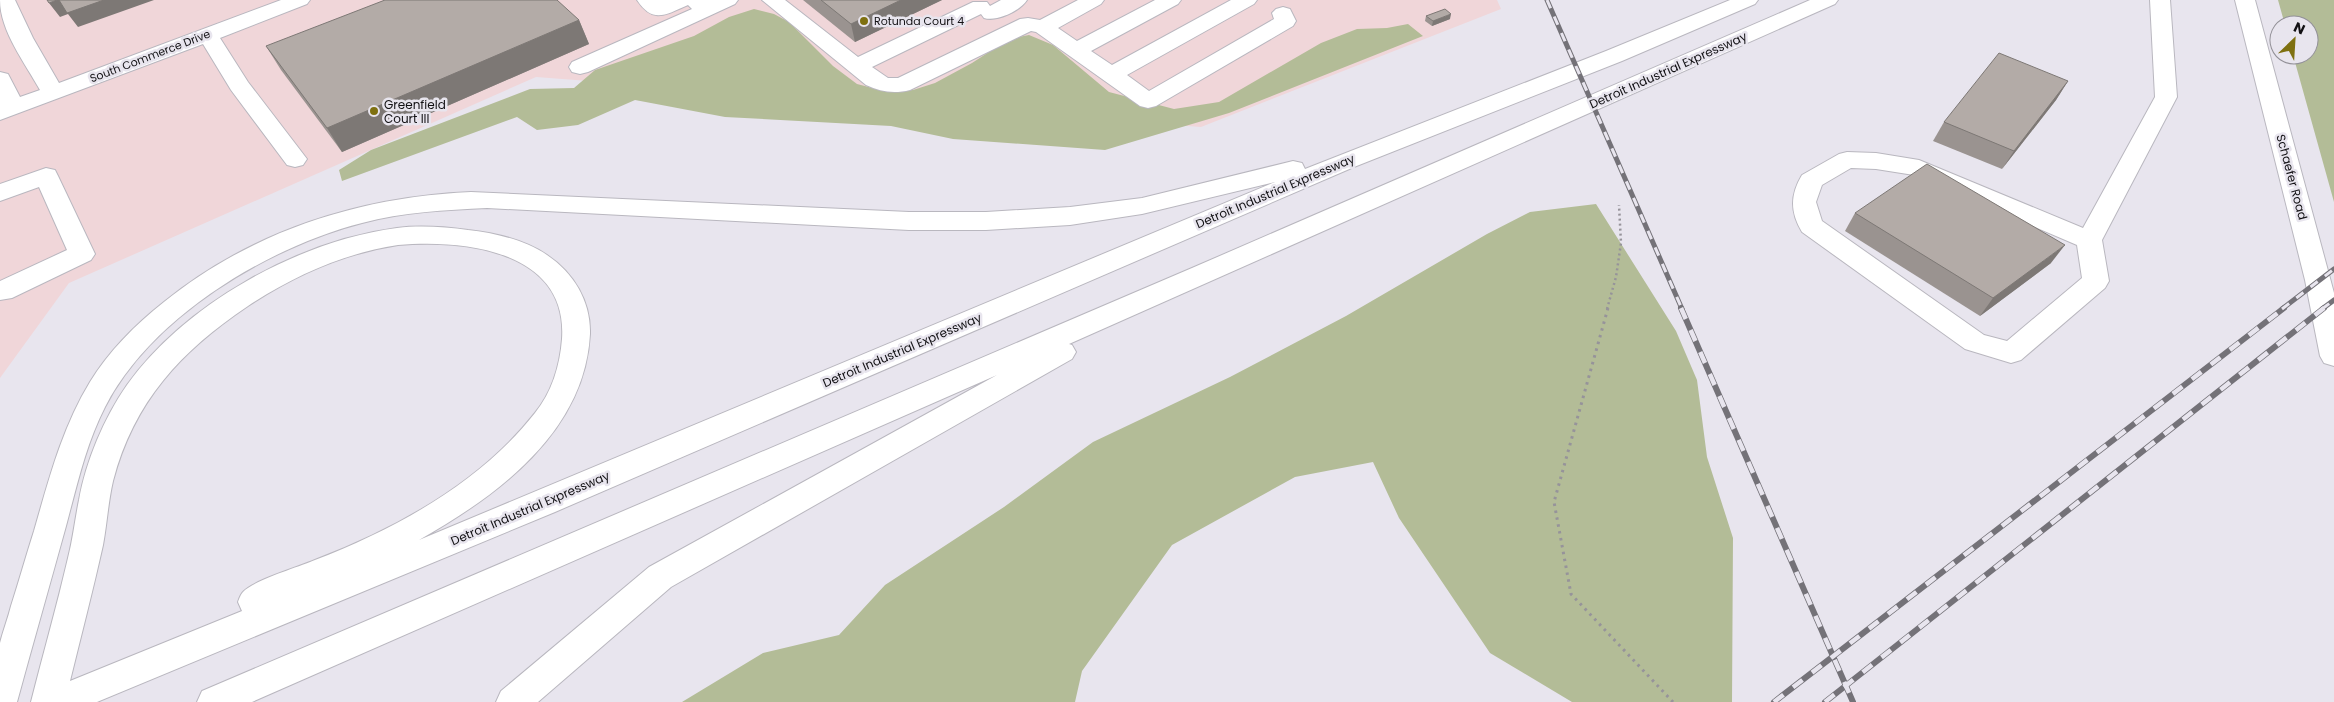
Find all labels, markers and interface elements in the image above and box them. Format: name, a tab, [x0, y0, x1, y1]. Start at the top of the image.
place label: Rotunda Court 4	[874, 13, 964, 29]
marker: Rotunda Court 4	[858, 15, 870, 27]
north arrow	[2269, 15, 2319, 65]
text: N	[2290, 17, 2308, 40]
street label: South Commerce Drive	[88, 26, 213, 86]
street label: Detroit Industrial Expressway	[1586, 27, 1750, 113]
place label: Greenfield Court III	[384, 96, 446, 127]
marker: Greenfield Court III	[368, 105, 380, 117]
street label: Schaefer Road	[2272, 132, 2312, 222]
street label: Detroit Industrial Expressway	[1193, 150, 1357, 232]
street label: Detroit Industrial Expressway	[820, 309, 984, 391]
street label: Detroit Industrial Expressway	[448, 467, 612, 549]

